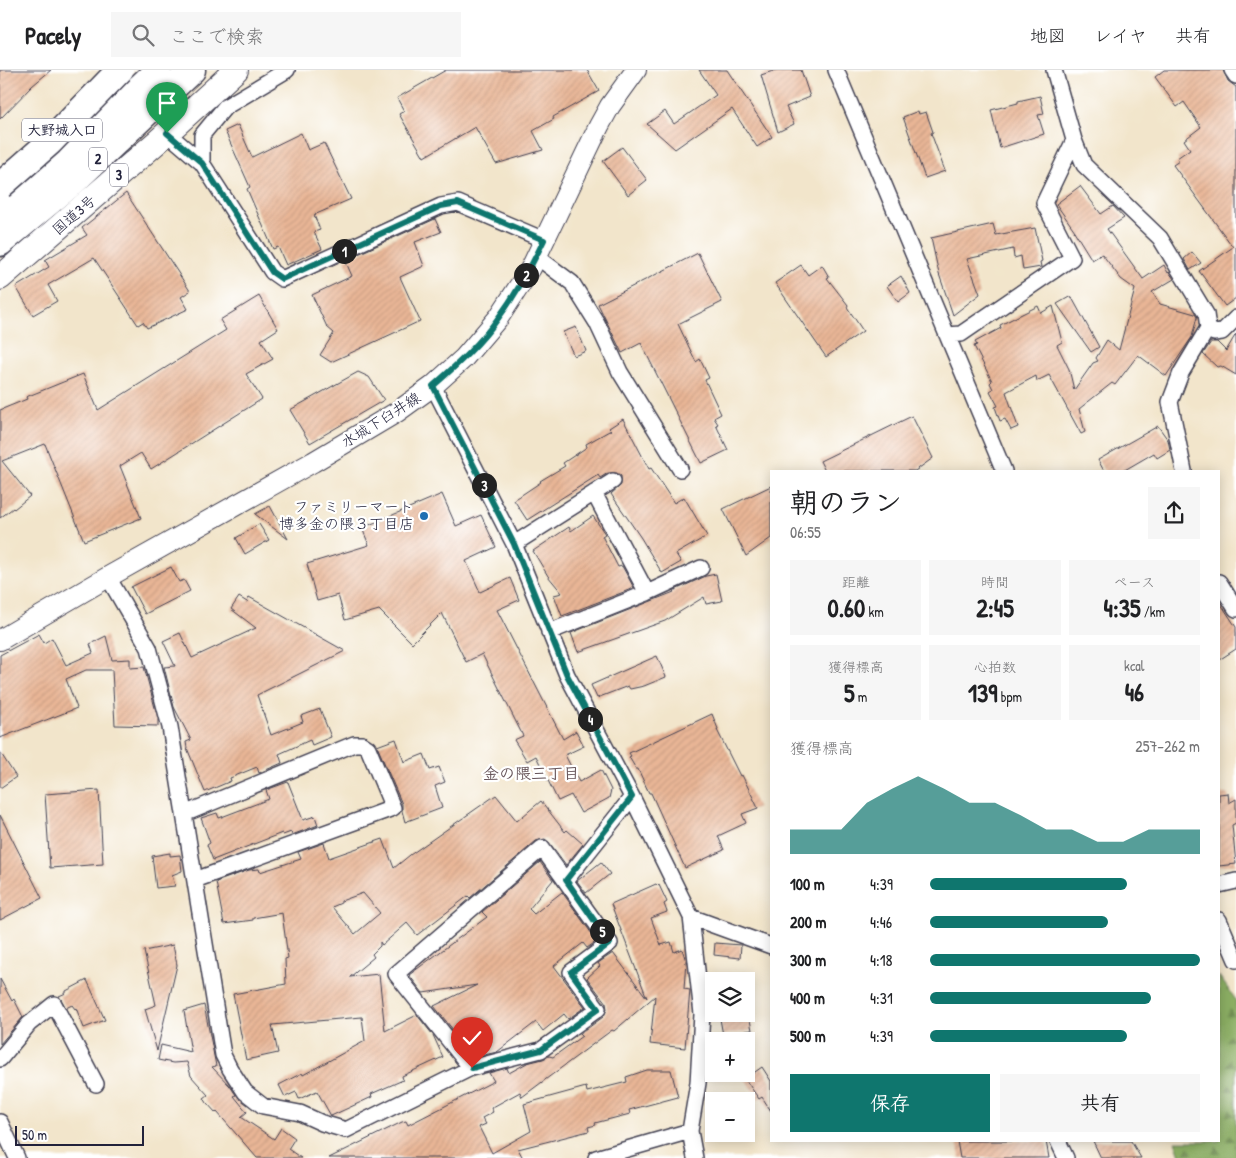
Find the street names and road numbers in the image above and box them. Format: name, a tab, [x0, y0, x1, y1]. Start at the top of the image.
road number: 大野城入口	[22, 118, 102, 142]
road number: 2	[89, 148, 107, 170]
road number: 3	[110, 164, 128, 186]
street label: 国道3号	[47, 190, 100, 240]
street label: 水城下臼井線	[337, 387, 424, 452]

